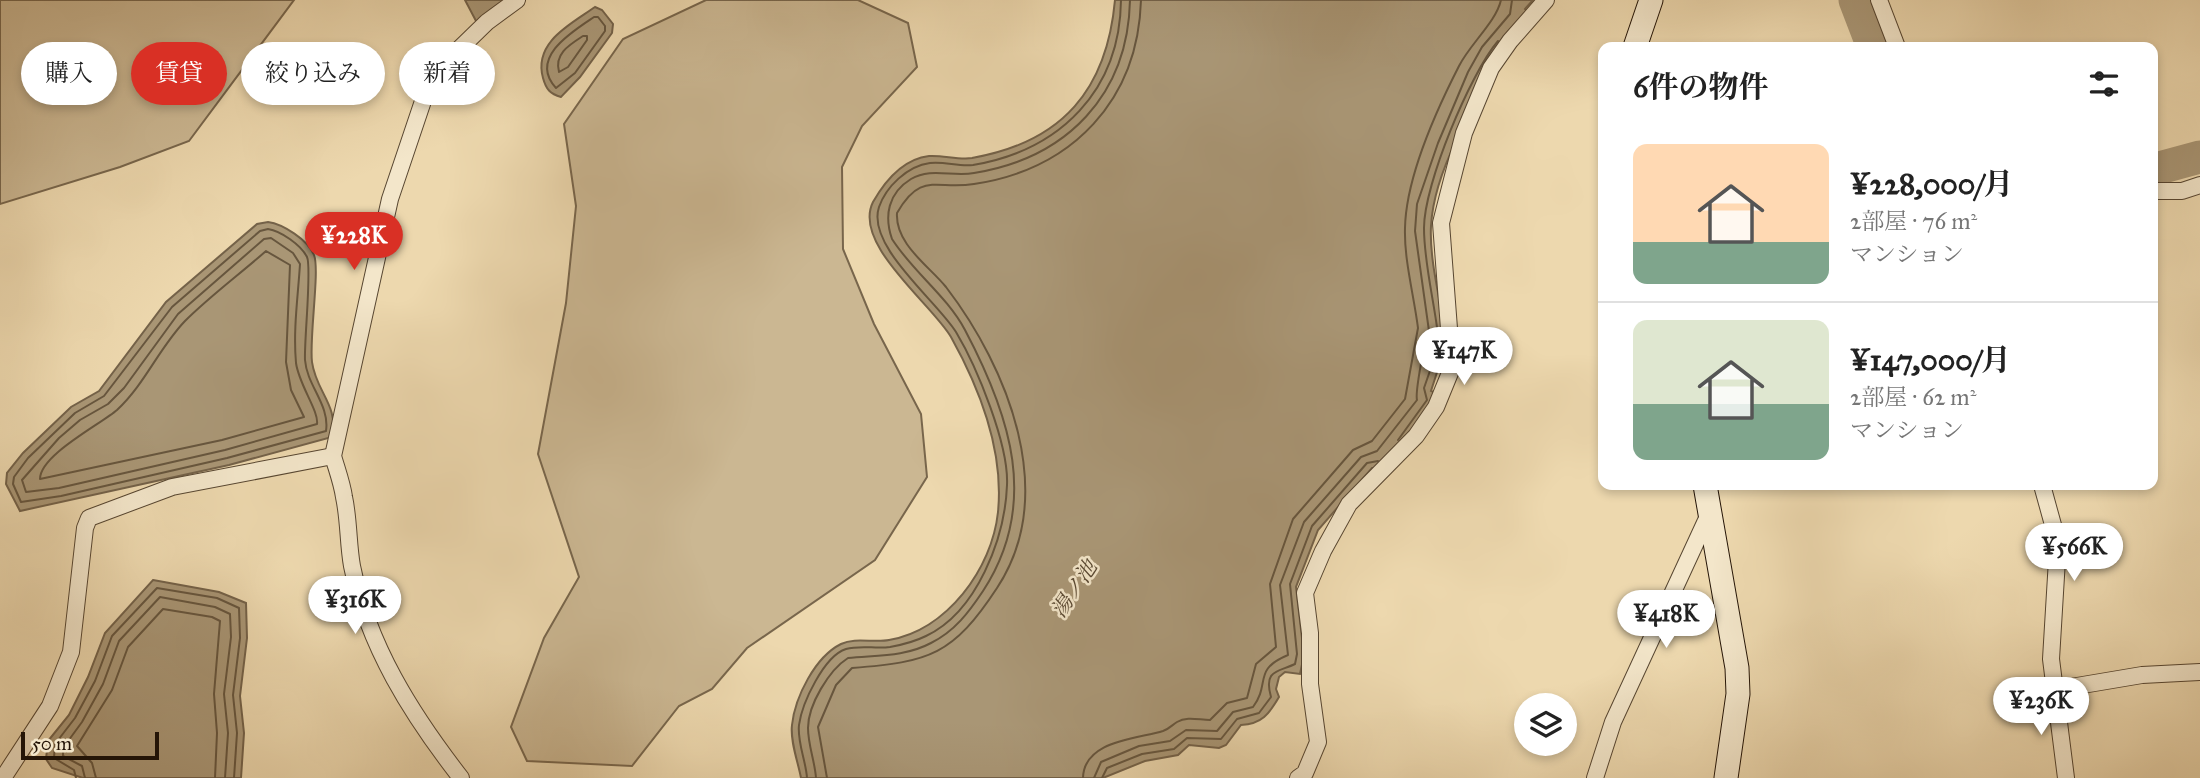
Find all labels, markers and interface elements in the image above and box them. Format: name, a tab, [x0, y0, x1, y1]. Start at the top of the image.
chip: 購入	[21, 42, 117, 105]
chip: 賃貸	[131, 42, 227, 105]
chip: 絞り込み	[241, 42, 385, 105]
chip: 新着	[399, 42, 495, 105]
icon: filters	[2085, 65, 2123, 103]
text: 6件の物件	[1633, 69, 1768, 105]
text: ¥228,000/月	[1850, 166, 2013, 202]
icon: home	[1689, 172, 1773, 256]
text: 2部屋 · 76 m²	[1850, 207, 1977, 235]
pin: ¥228K	[305, 212, 403, 272]
text: ¥228K	[321, 221, 387, 249]
text: マンション	[1850, 240, 1964, 268]
pin: ¥147K	[1415, 328, 1513, 387]
text: ¥147K	[1432, 336, 1496, 364]
text: ¥147,000/月	[1850, 342, 2011, 378]
icon: home	[1689, 348, 1773, 432]
text: 2部屋 · 62 m²	[1850, 383, 1976, 411]
text: マンション	[1850, 416, 1964, 444]
pin: ¥566K	[2025, 524, 2123, 583]
text: ¥566K	[2041, 532, 2107, 560]
water label: 湯ノ池	[1046, 554, 1104, 622]
pin: ¥316K	[306, 576, 404, 636]
text: ¥316K	[324, 585, 386, 613]
pin: ¥418K	[1617, 590, 1715, 650]
text: ¥418K	[1633, 599, 1699, 627]
pin: ¥236K	[1992, 678, 2090, 737]
text: ¥236K	[2009, 686, 2073, 714]
map controls	[1514, 693, 1577, 756]
button: layers	[1514, 693, 1577, 756]
scale bar	[21, 729, 159, 761]
text: 50 m	[32, 732, 72, 755]

